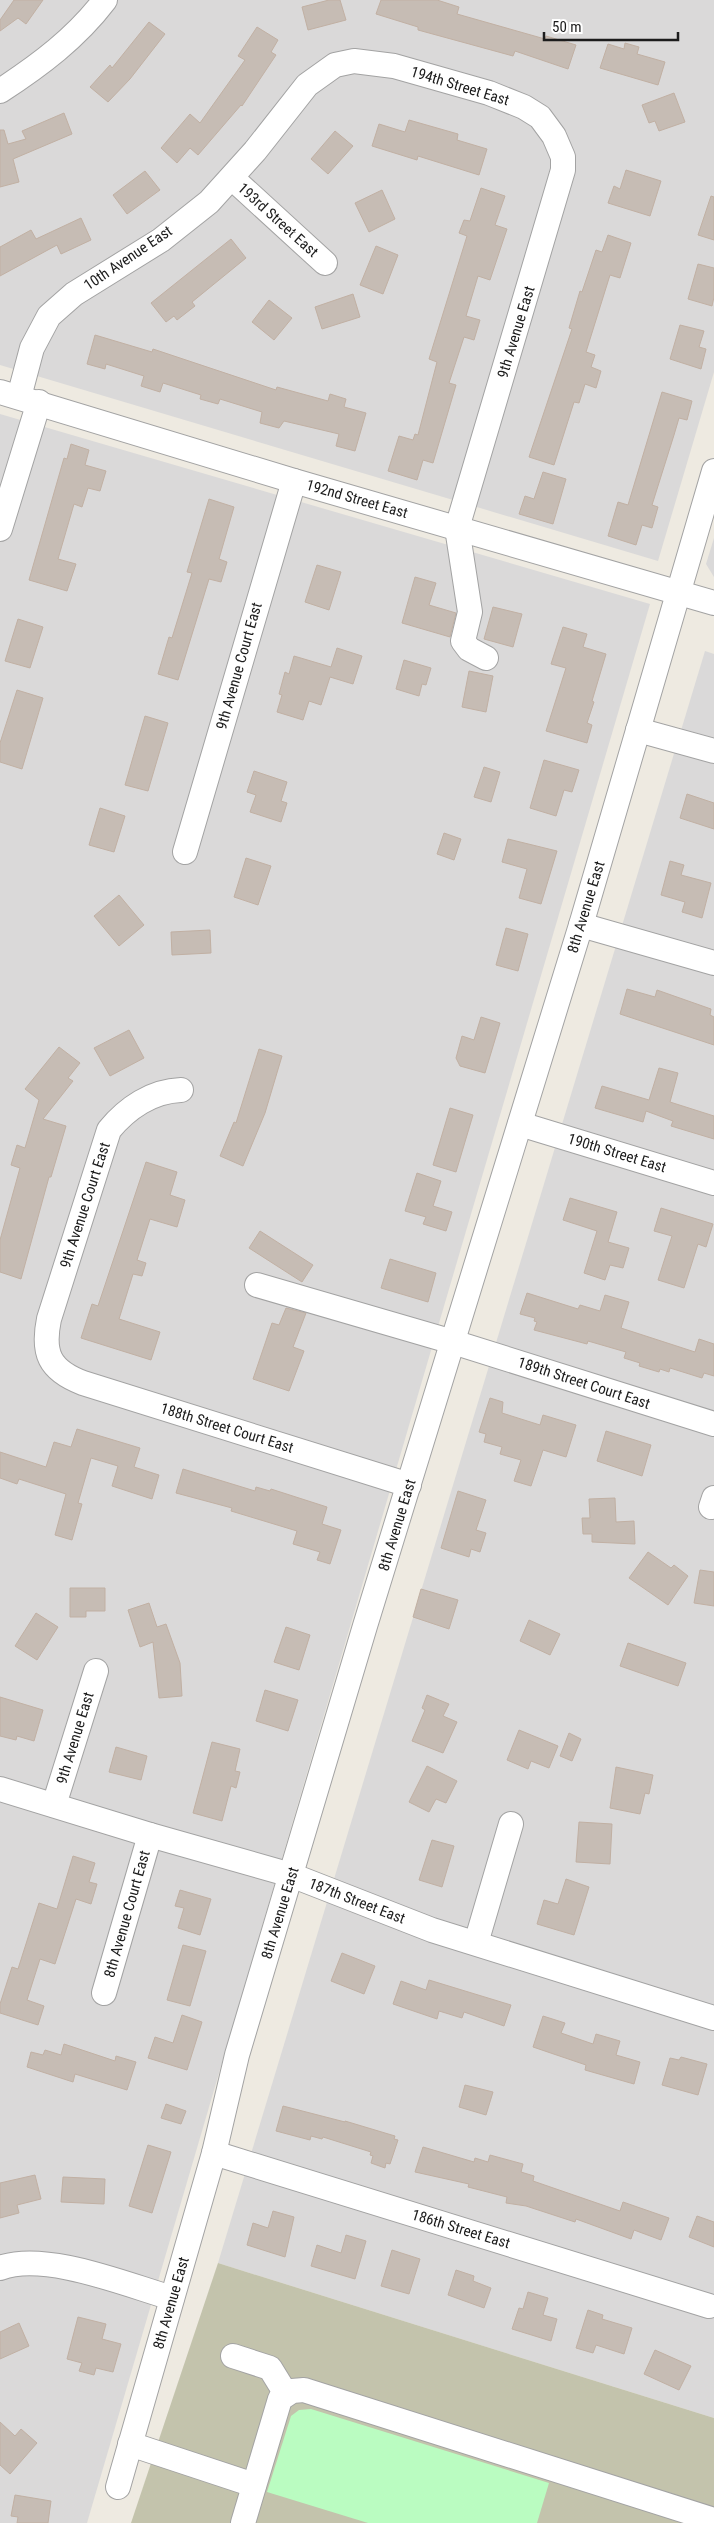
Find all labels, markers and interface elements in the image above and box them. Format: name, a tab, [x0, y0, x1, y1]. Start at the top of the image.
scale bar	[544, 10, 678, 42]
text: 50 m	[552, 18, 582, 36]
street label: 194th Street East	[409, 63, 511, 109]
street label: 193rd Street East	[234, 179, 322, 261]
street label: 10th Avenue East	[80, 222, 176, 294]
street label: 9th Avenue East	[493, 284, 539, 380]
street label: 192nd Street East	[304, 476, 410, 522]
street label: 9th Avenue Court East	[212, 600, 266, 732]
street label: 8th Avenue East	[563, 859, 609, 955]
street label: 190th Street East	[566, 1130, 668, 1176]
street label: 9th Avenue Court East	[56, 1140, 114, 1270]
street label: 189th Street Court East	[516, 1353, 652, 1413]
street label: 188th Street Court East	[158, 1399, 296, 1457]
street label: 8th Avenue East	[374, 1477, 420, 1573]
street label: 9th Avenue East	[52, 1690, 98, 1786]
street label: 8th Avenue Court East	[100, 1848, 154, 1980]
street label: 8th Avenue East	[257, 1865, 303, 1961]
street label: 187th Street East	[306, 1874, 408, 1928]
street label: 186th Street East	[410, 2206, 512, 2252]
street label: 8th Avenue East	[149, 2255, 193, 2351]

